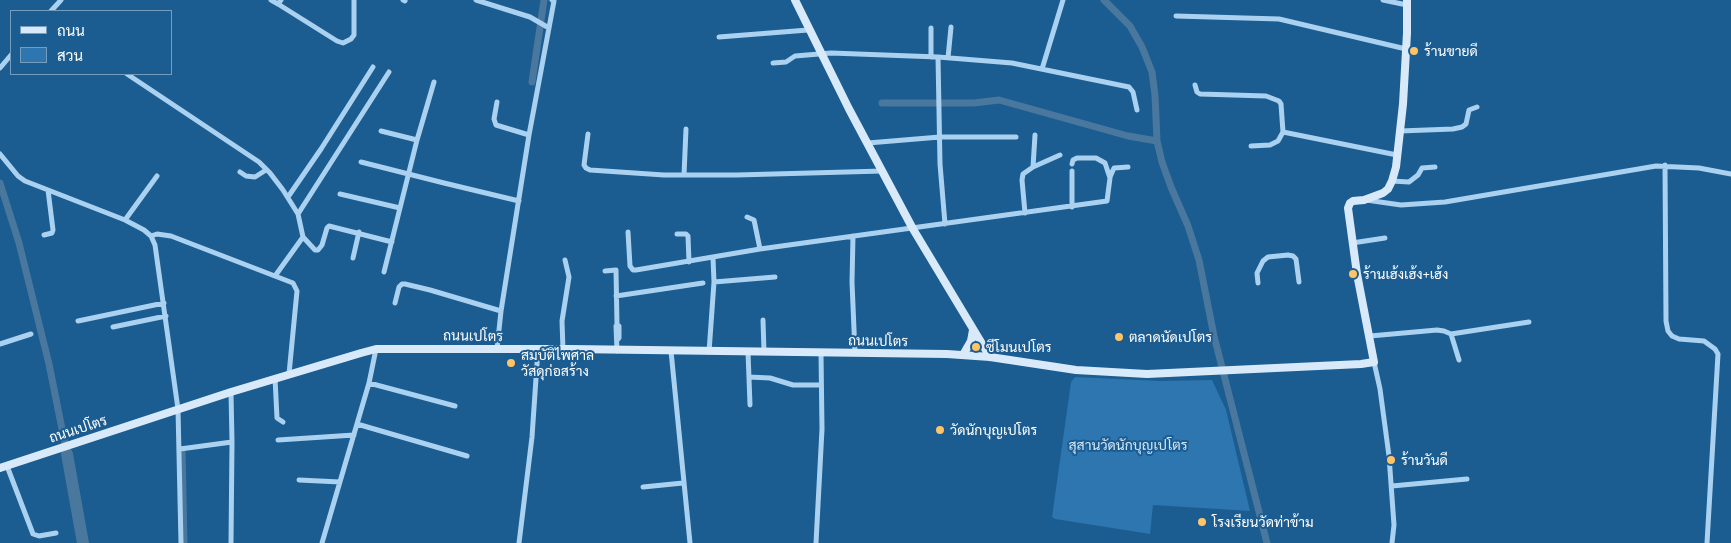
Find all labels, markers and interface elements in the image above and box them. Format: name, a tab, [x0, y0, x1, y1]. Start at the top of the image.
legend	[10, 10, 172, 75]
text: ถนน	[57, 21, 85, 39]
place label: ร้านขายดี	[1424, 43, 1478, 59]
marker: ร้านขายดี	[1408, 45, 1420, 57]
text: สวน	[57, 46, 83, 64]
place label: ร้านเฮ้งเฮ้ง+เฮ้ง	[1363, 266, 1448, 282]
marker: ร้านเฮ้งเฮ้ง+เฮ้ง	[1347, 268, 1359, 280]
street label: ถนนเปโตร	[443, 327, 503, 345]
place label: ตลาดนัดเปโตร	[1129, 329, 1212, 345]
marker: ตลาดนัดเปโตร	[1113, 331, 1125, 343]
street label: ถนนเปโตร	[848, 332, 908, 350]
place label: ซีโมนเปโตร	[986, 339, 1052, 355]
marker: ซีโมนเปโตร	[970, 341, 982, 353]
place label: สมบัติไพศาล วัสดุก่อสร้าง	[521, 347, 594, 380]
marker: สมบัติไพศาล วัสดุก่อสร้าง	[505, 357, 517, 369]
street label: ถนนเปโตร	[47, 412, 109, 446]
place label: วัดนักบุญเปโตร	[950, 422, 1037, 438]
marker: วัดนักบุญเปโตร	[934, 424, 946, 436]
park label: สุสานวัดนักบุญเปโตร	[1068, 437, 1188, 453]
place label: ร้านวันดี	[1401, 452, 1448, 468]
marker: ร้านวันดี	[1385, 454, 1397, 466]
place label: โรงเรียนวัดท่าข้าม	[1212, 514, 1314, 530]
marker: โรงเรียนวัดท่าข้าม	[1196, 516, 1208, 528]

